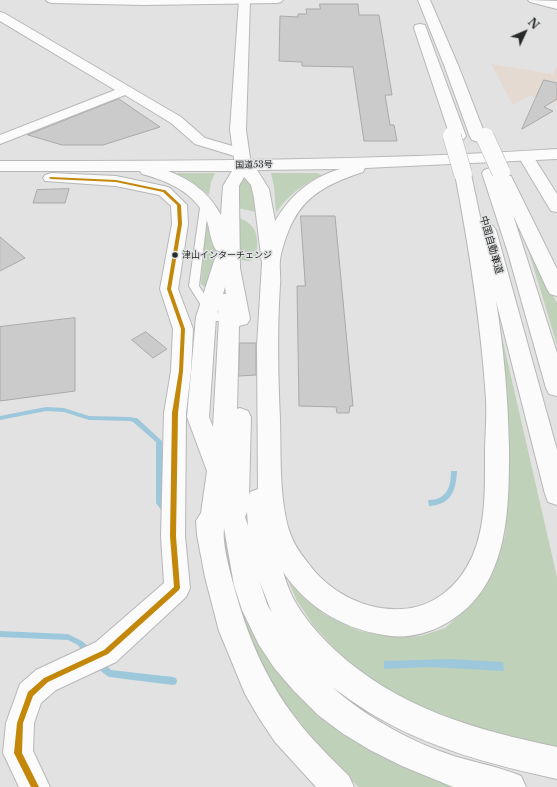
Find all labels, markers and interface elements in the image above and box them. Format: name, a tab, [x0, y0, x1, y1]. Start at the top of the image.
north arrow	[505, 12, 545, 52]
text: N	[525, 15, 542, 32]
street label: 国道53号	[235, 159, 273, 171]
street label: 中国自動車道	[477, 215, 505, 275]
marker: 津山インターチェンジ	[170, 250, 180, 260]
place label: 津山インターチェンジ	[182, 250, 272, 260]

